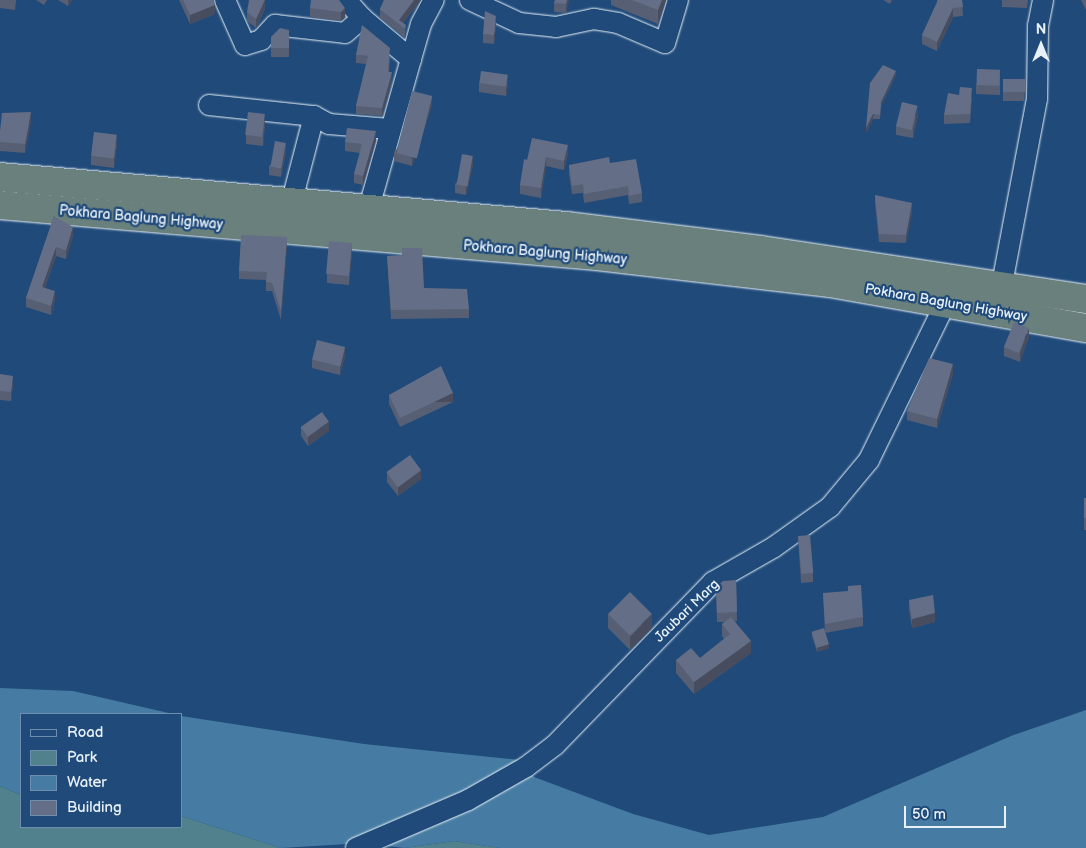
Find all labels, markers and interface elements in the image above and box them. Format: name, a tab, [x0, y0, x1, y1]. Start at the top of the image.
north arrow	[1016, 20, 1066, 70]
text: N	[1036, 21, 1046, 38]
street label: Pokhara Baglung Highway	[58, 202, 224, 234]
street label: Pokhara Baglung Highway	[462, 237, 628, 269]
street label: Pokhara Baglung Highway	[864, 280, 1028, 326]
street label: Jaubari Marg	[651, 576, 723, 646]
legend	[20, 713, 182, 828]
text: Road	[67, 723, 103, 742]
text: Park	[67, 748, 97, 767]
text: Water	[67, 773, 107, 792]
scale bar	[906, 796, 1008, 828]
text: Building	[67, 798, 122, 817]
text: 50 m	[912, 805, 946, 824]

